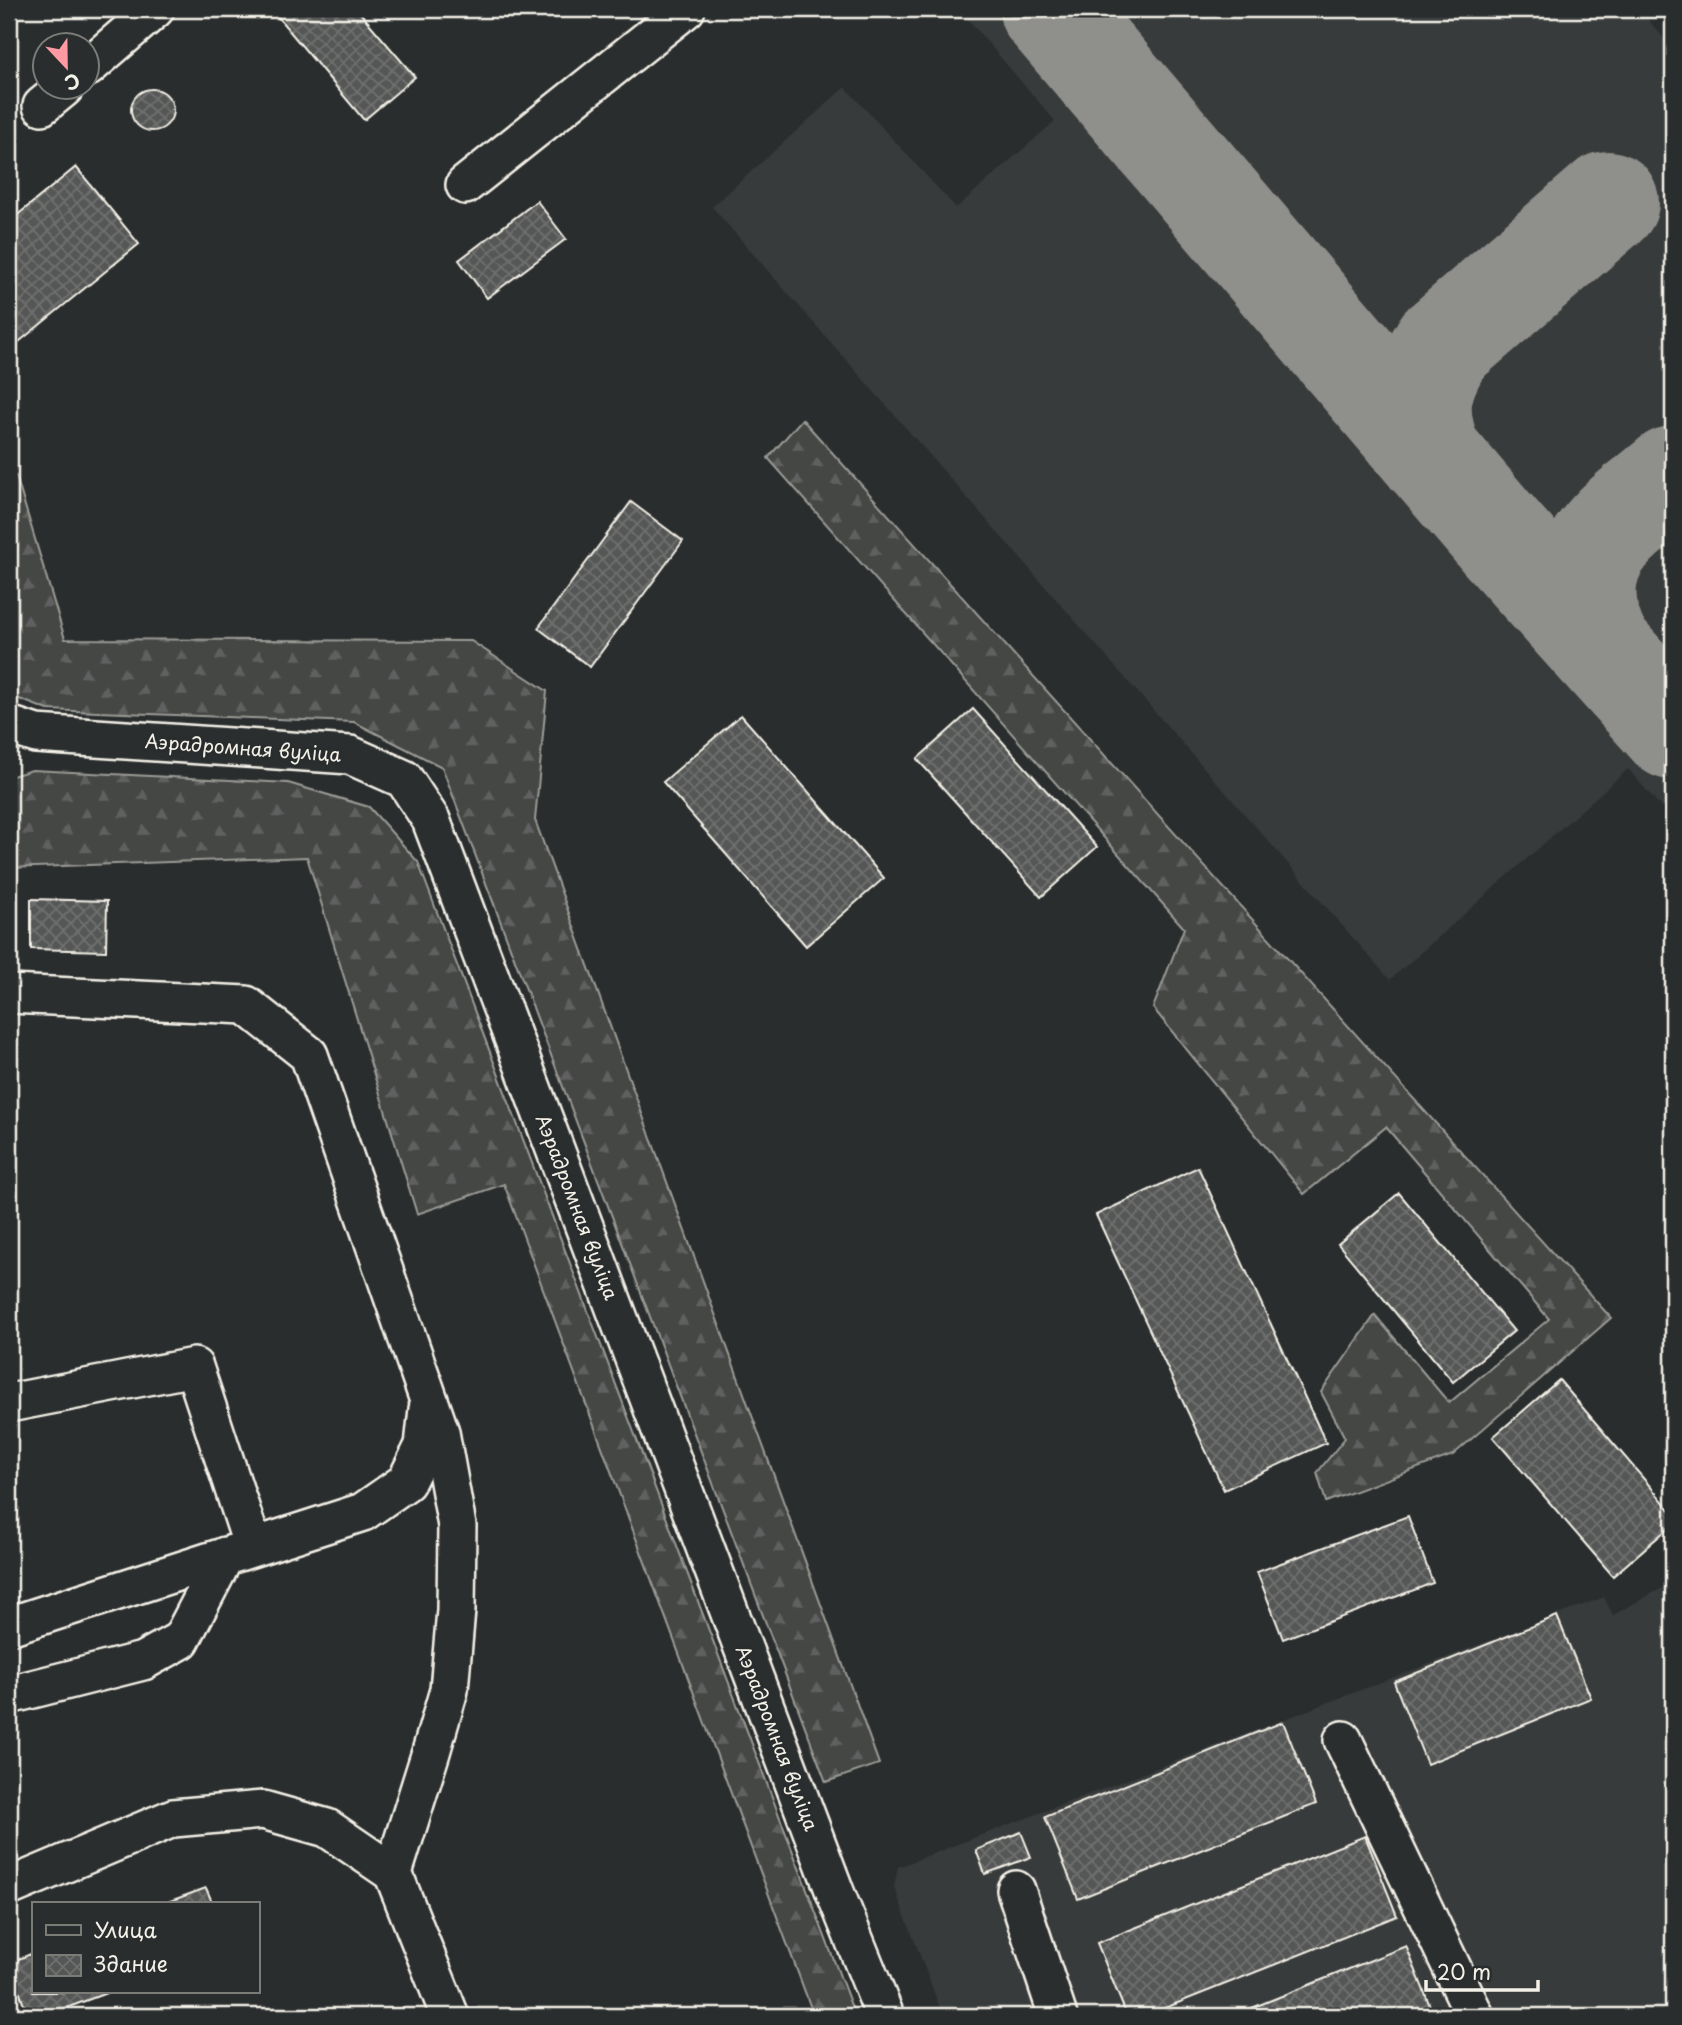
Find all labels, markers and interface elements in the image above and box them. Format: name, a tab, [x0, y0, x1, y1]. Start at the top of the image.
north arrow	[32, 32, 102, 102]
text: С	[61, 67, 85, 98]
street label: Аэрадромная вуліца	[144, 726, 342, 768]
street label: Аэрадромная вуліца	[530, 1110, 626, 1304]
street label: Аэрадромная вуліца	[730, 1641, 826, 1835]
legend	[32, 1902, 259, 1994]
text: Улица	[94, 1913, 157, 1945]
text: Здание	[94, 1947, 168, 1979]
scale bar	[1426, 1948, 1538, 1992]
text: 20 m	[1437, 1955, 1491, 1987]

